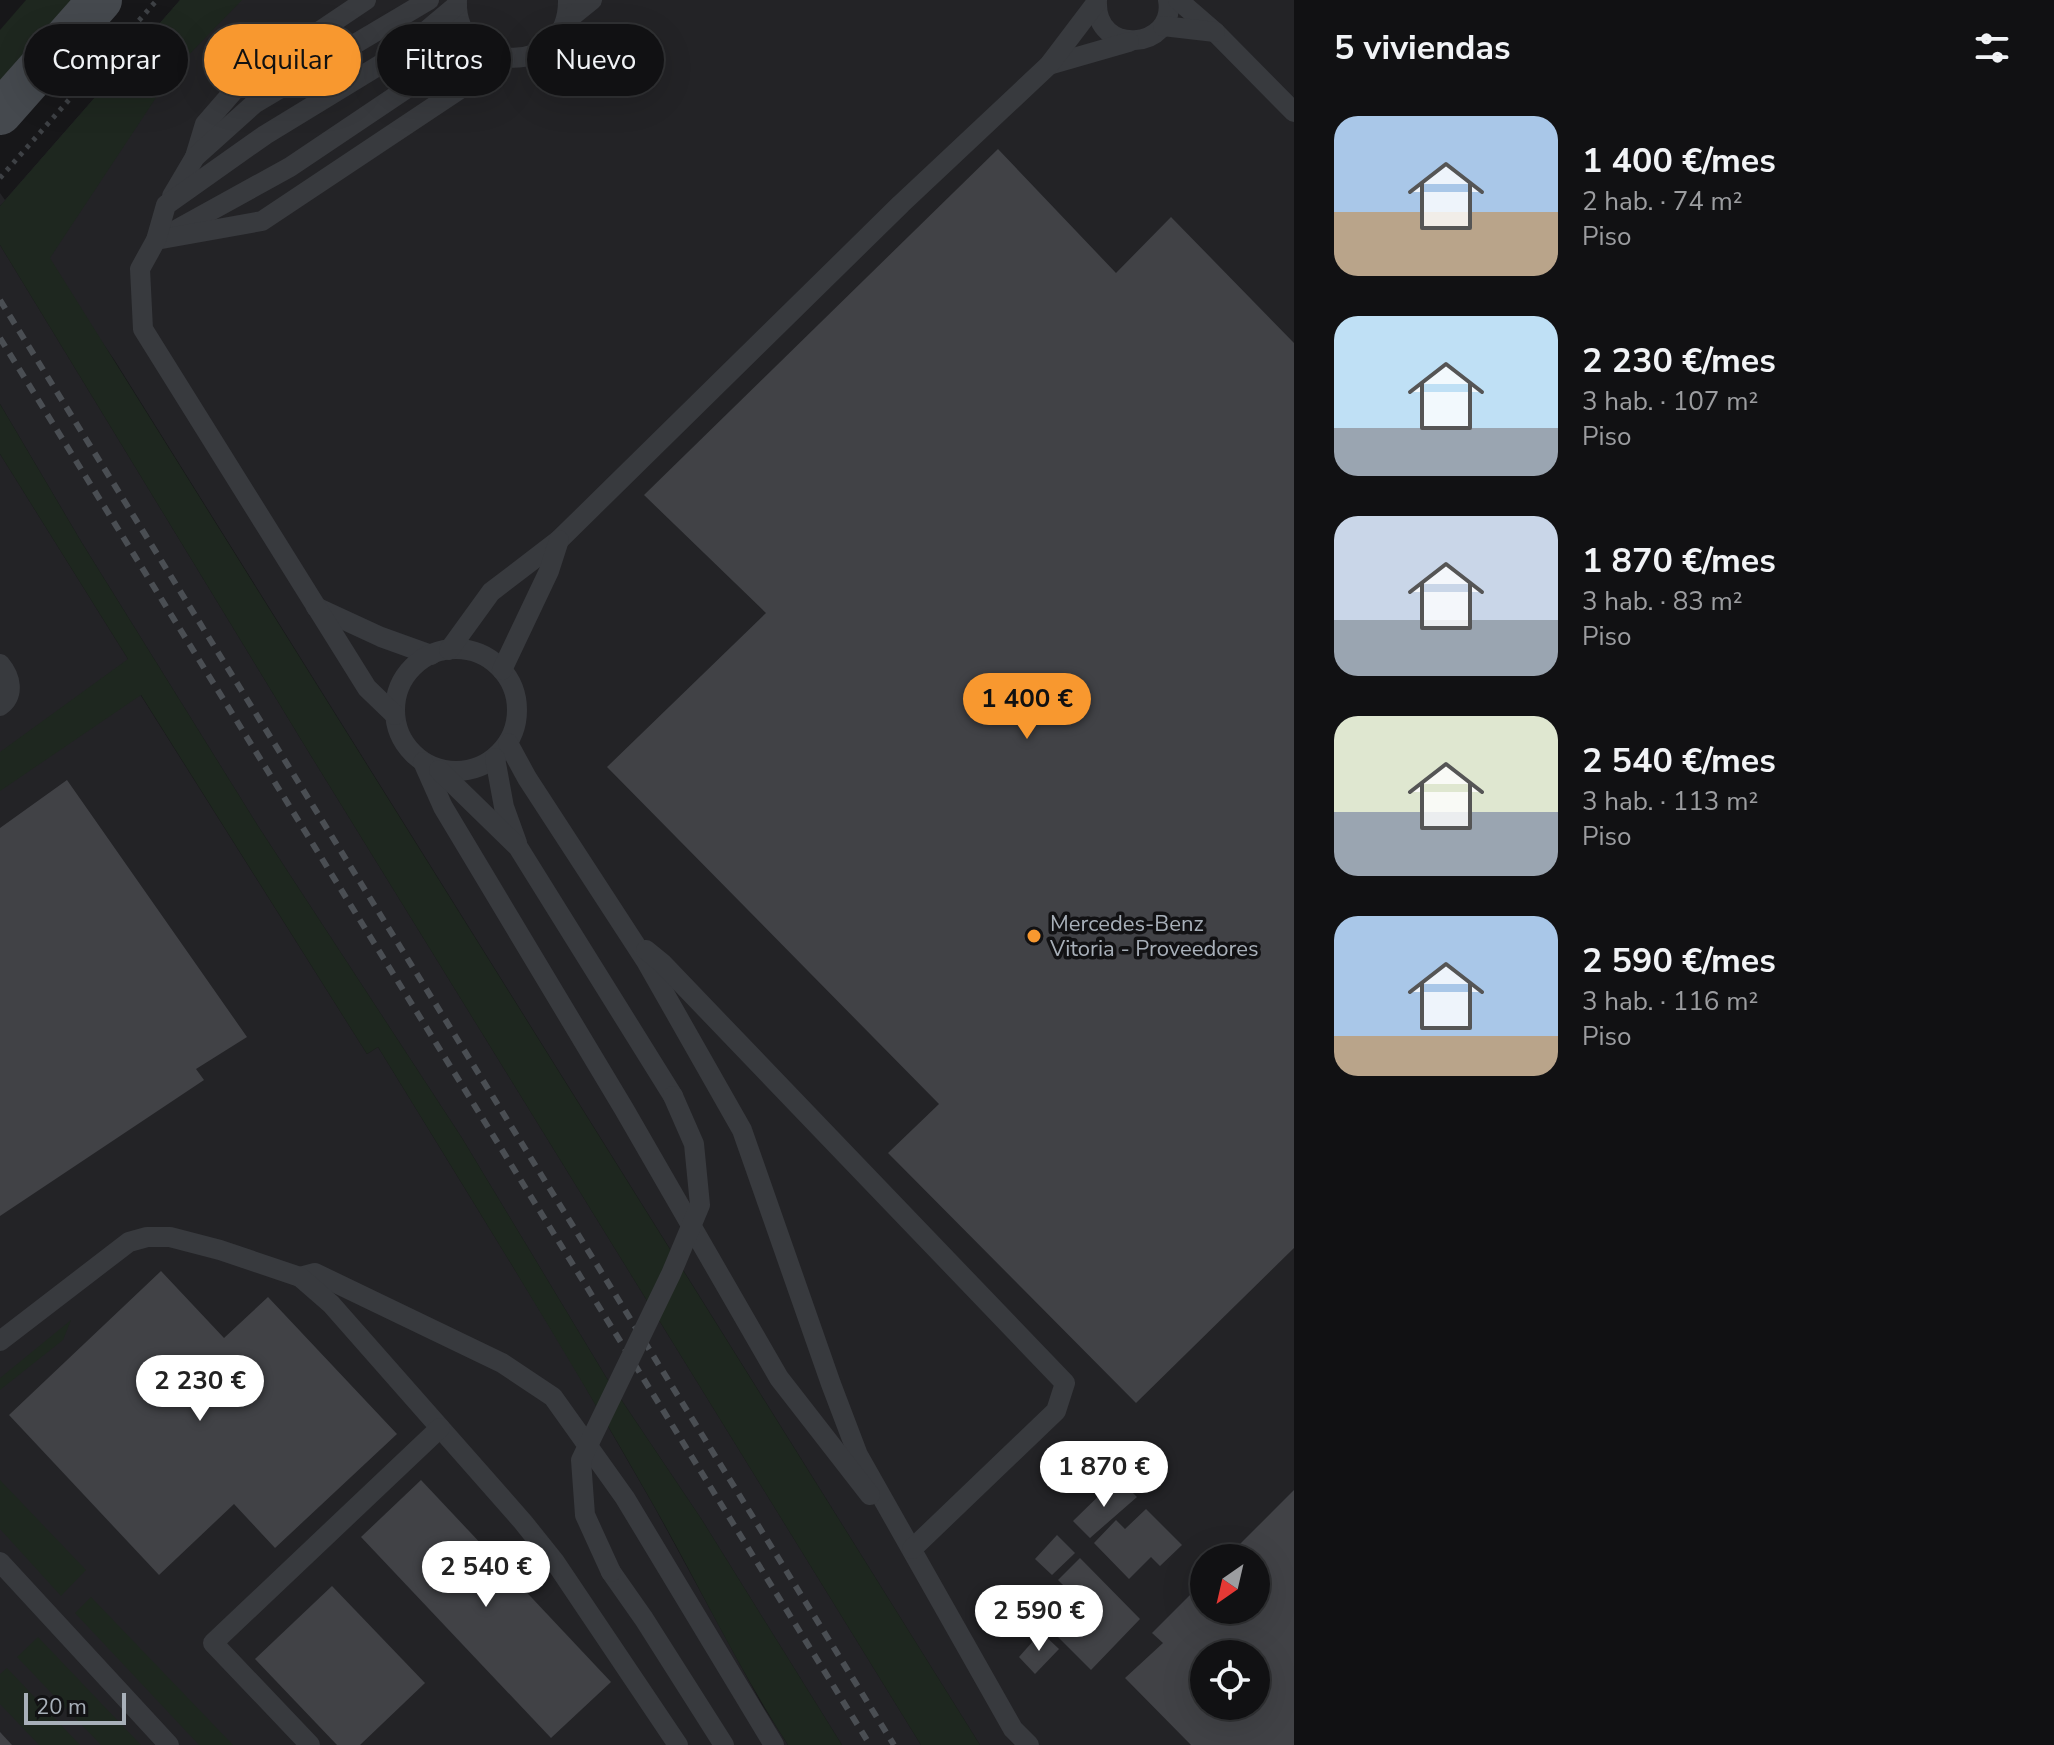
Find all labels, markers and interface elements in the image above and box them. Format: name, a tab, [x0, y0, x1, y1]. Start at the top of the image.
chip: Comprar	[24, 24, 188, 96]
chip: Alquilar	[204, 24, 361, 96]
chip: Filtros	[377, 24, 511, 96]
chip: Nuevo	[527, 24, 664, 96]
text: 5 viviendas	[1334, 25, 1511, 71]
icon: filters	[1970, 26, 2014, 70]
text: 1 400 €/mes	[1582, 138, 1776, 184]
icon: home	[1398, 148, 1494, 244]
text: 2 hab. · 74 m²	[1582, 184, 1743, 219]
text: Piso	[1582, 219, 1631, 254]
text: 2 230 €/mes	[1582, 338, 1776, 384]
icon: home	[1398, 348, 1494, 444]
text: 3 hab. · 107 m²	[1582, 384, 1758, 419]
text: Piso	[1582, 419, 1631, 454]
text: 1 870 €/mes	[1582, 538, 1776, 584]
icon: home	[1398, 548, 1494, 644]
text: 3 hab. · 83 m²	[1582, 584, 1743, 619]
text: Piso	[1582, 619, 1631, 654]
pin: 1 400 €	[953, 673, 1101, 741]
text: 1 400 €	[981, 681, 1073, 716]
text: 2 540 €/mes	[1582, 738, 1776, 784]
icon: home	[1398, 748, 1494, 844]
text: 3 hab. · 113 m²	[1582, 784, 1758, 819]
text: Piso	[1582, 819, 1631, 854]
place label: Mercedes-Benz Vitoria - Proveedores	[1049, 909, 1259, 964]
marker: Mercedes-Benz Vitoria - Proveedores	[1025, 927, 1043, 945]
text: 2 590 €/mes	[1582, 938, 1776, 984]
icon: home	[1398, 948, 1494, 1044]
text: 3 hab. · 116 m²	[1582, 984, 1758, 1019]
text: Piso	[1582, 1019, 1631, 1054]
pin: 2 230 €	[126, 1355, 274, 1423]
text: 2 230 €	[154, 1363, 246, 1398]
pin: 1 870 €	[1030, 1441, 1178, 1509]
text: 1 870 €	[1058, 1449, 1150, 1484]
pin: 2 540 €	[412, 1541, 560, 1609]
north arrow	[1190, 1544, 1270, 1624]
map controls	[1190, 1544, 1270, 1720]
text: 2 540 €	[440, 1549, 532, 1584]
pin: 2 590 €	[965, 1585, 1113, 1653]
text: 2 590 €	[993, 1593, 1085, 1628]
button: locate	[1190, 1640, 1270, 1720]
scale bar	[24, 1689, 126, 1725]
text: 20 m	[36, 1692, 87, 1722]

